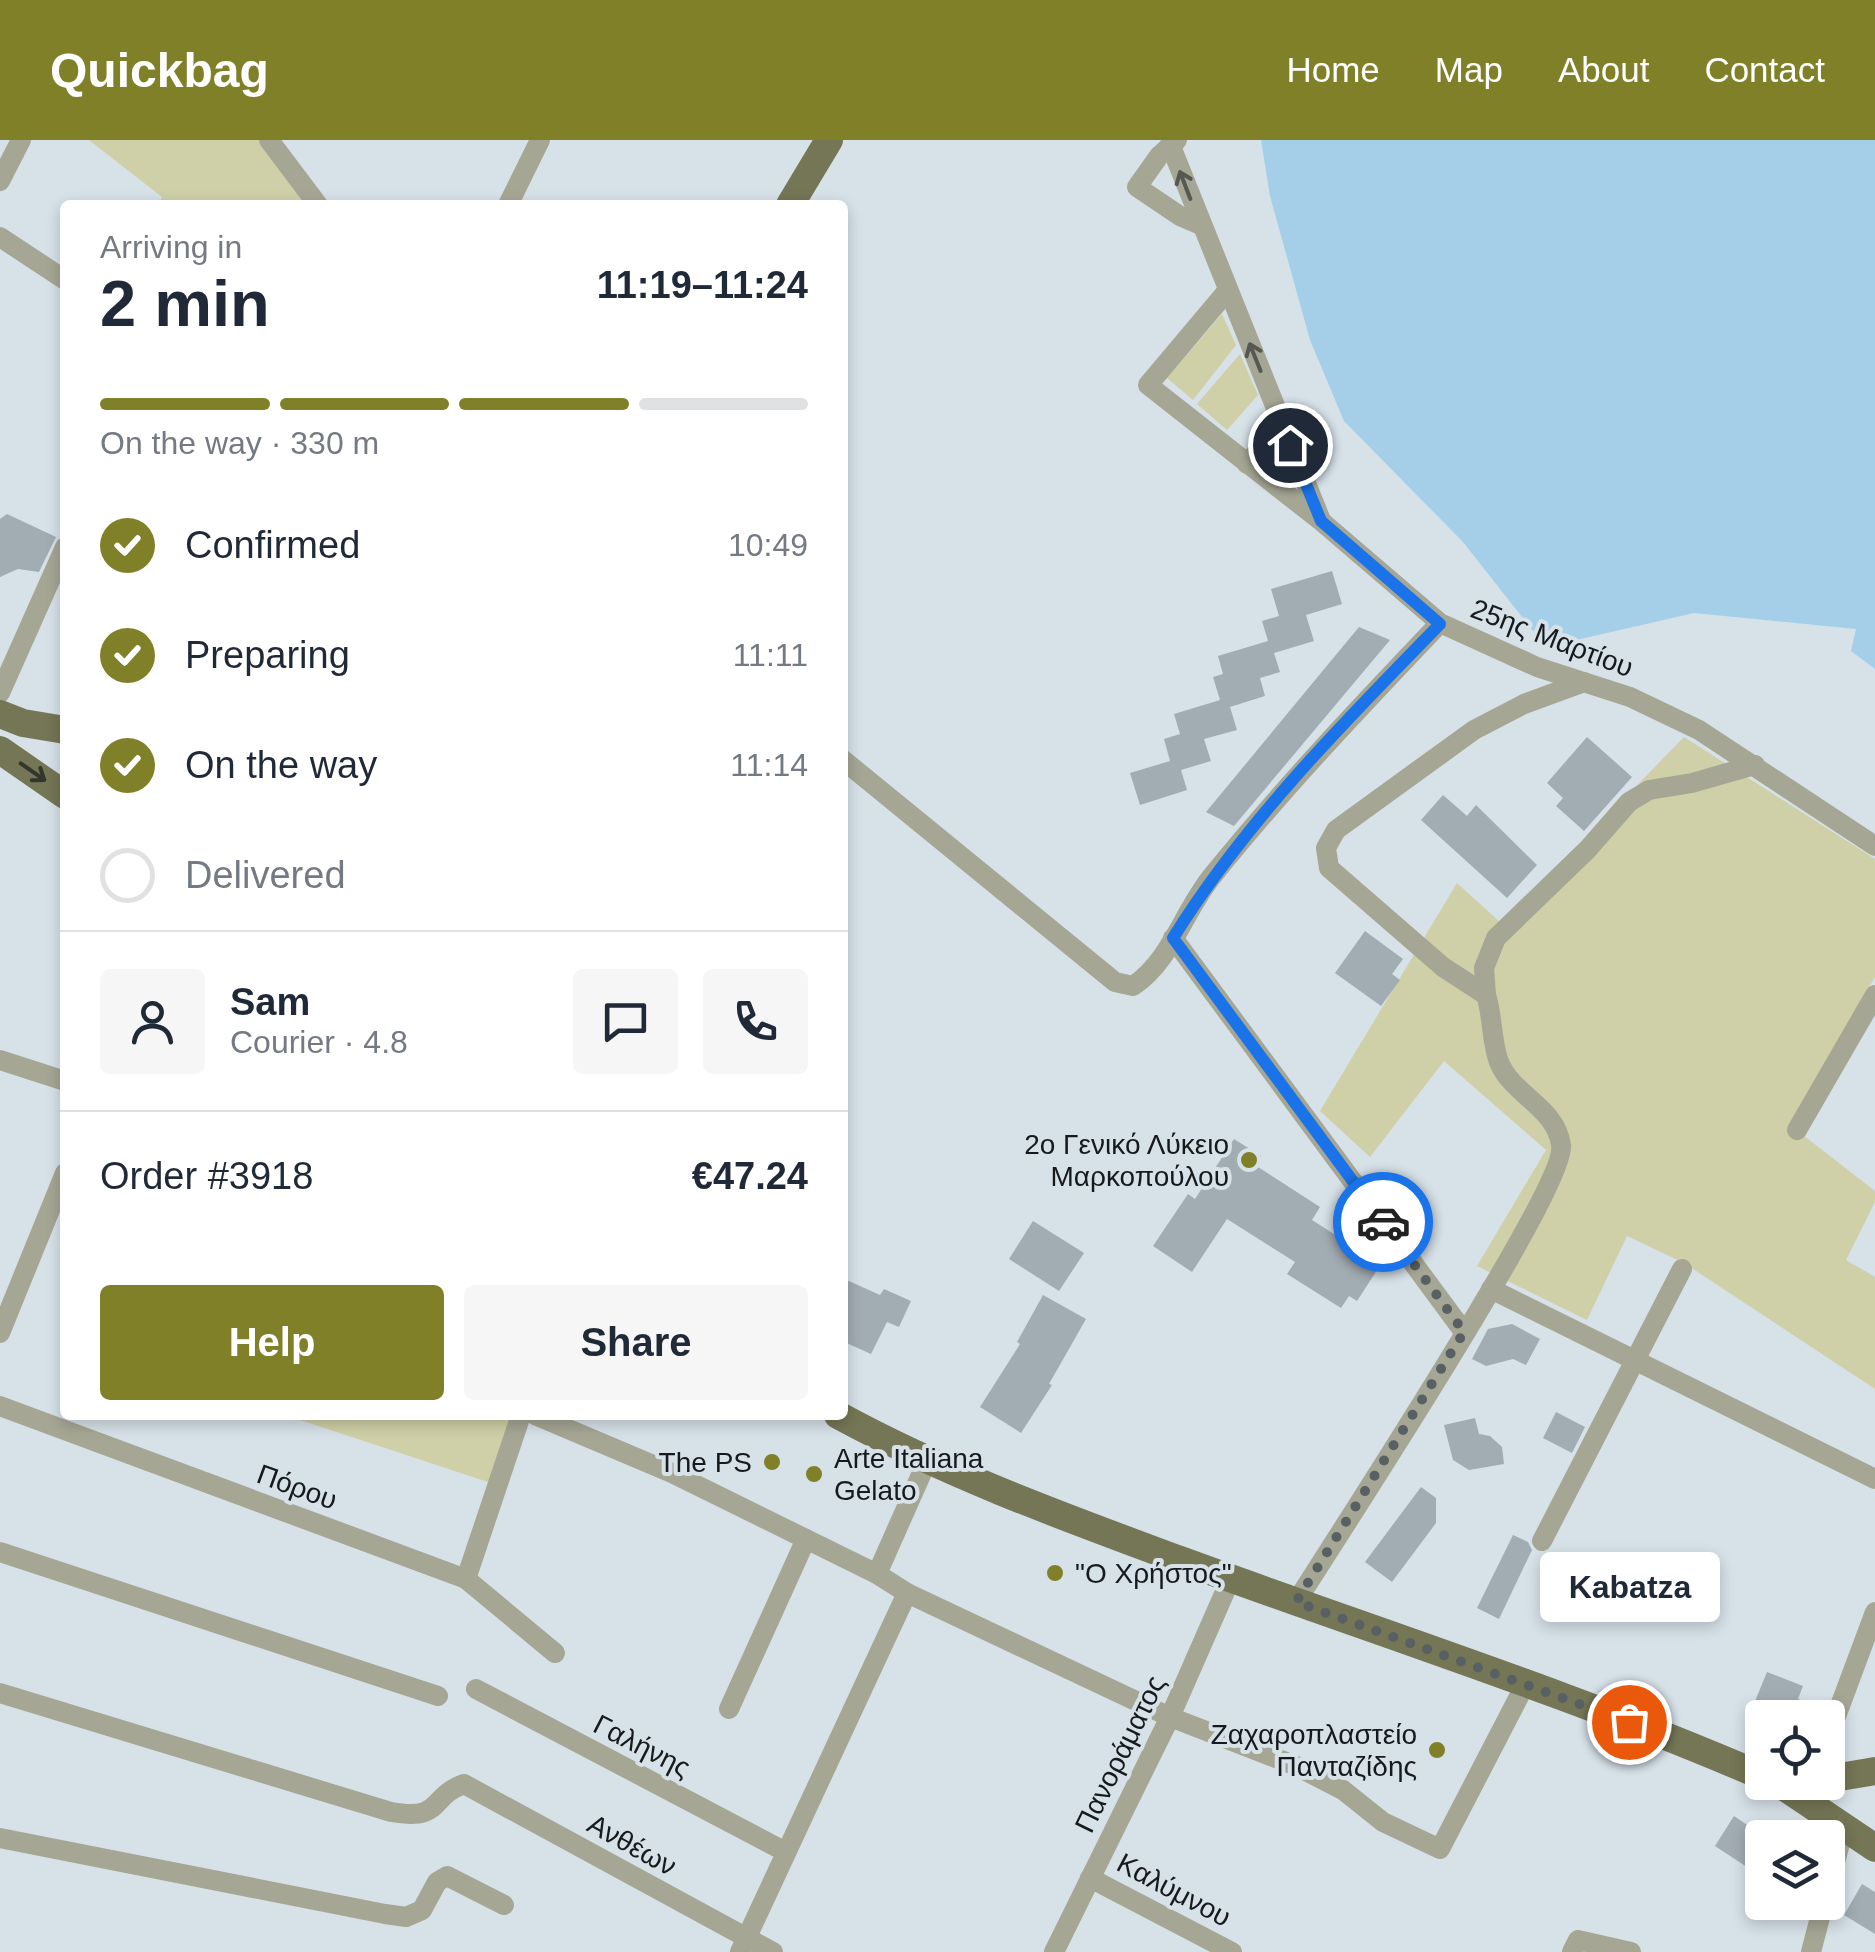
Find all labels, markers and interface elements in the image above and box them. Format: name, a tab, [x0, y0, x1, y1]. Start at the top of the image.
text: Quickbag	[50, 44, 269, 97]
text: Home	[1286, 50, 1380, 89]
text: Map	[1435, 50, 1503, 89]
text: About	[1558, 50, 1649, 89]
text: Contact	[1704, 50, 1825, 89]
one-way arrow	[1175, 170, 1193, 201]
text: Arriving in	[100, 229, 242, 265]
text: 11:19–11:24	[597, 264, 808, 306]
text: 2 min	[100, 267, 270, 340]
one-way arrow	[1245, 342, 1263, 373]
pin	[1248, 403, 1333, 488]
icon: home	[1263, 418, 1318, 473]
text: On the way · 330 m	[100, 425, 379, 461]
icon: check	[100, 518, 155, 573]
text: Confirmed	[185, 524, 360, 566]
text: 10:49	[728, 527, 808, 563]
street label: 25ης Μαρτίου	[1467, 593, 1637, 683]
icon: check	[100, 628, 155, 683]
text: Preparing	[185, 634, 350, 676]
text: 11:11	[733, 637, 808, 673]
icon: check	[100, 738, 155, 793]
text: On the way	[185, 744, 377, 786]
text: 11:14	[730, 747, 808, 783]
one-way arrow	[19, 761, 46, 782]
text: Delivered	[185, 854, 346, 896]
button: person	[100, 969, 205, 1074]
button: chat	[573, 969, 678, 1074]
button: phone	[703, 969, 808, 1074]
text: Sam	[230, 981, 310, 1023]
text: Courier · 4.8	[230, 1024, 408, 1060]
place label: 2ο Γενικό Λύκειο Μαρκοπούλου	[1024, 1129, 1229, 1192]
marker: 2ο Γενικό Λύκειο Μαρκοπούλου	[1238, 1149, 1260, 1171]
text: Order #3918	[100, 1155, 313, 1197]
text: €47.24	[692, 1155, 808, 1197]
courier	[1333, 1172, 1433, 1272]
icon: car	[1356, 1195, 1411, 1250]
button: Help	[100, 1285, 444, 1400]
button: Share	[464, 1285, 808, 1400]
place label: Arte Italiana Gelato	[834, 1443, 984, 1506]
place label: The PS	[659, 1447, 752, 1478]
marker: The PS	[761, 1451, 783, 1473]
street label: Πόρου	[253, 1458, 341, 1516]
marker: Arte Italiana Gelato	[803, 1463, 825, 1485]
callout: Kabatza	[1539, 1552, 1719, 1622]
place label: "Ο Χρήστος"	[1075, 1558, 1232, 1589]
marker: "Ο Χρήστος"	[1044, 1562, 1066, 1584]
text: Kabatza	[1569, 1569, 1691, 1605]
street label: Πανοράματος	[1069, 1671, 1171, 1837]
pin	[1587, 1680, 1672, 1765]
icon: bag	[1602, 1695, 1657, 1750]
map controls	[1745, 1700, 1845, 1920]
button: locate	[1745, 1700, 1845, 1800]
street label: Γαλήνης	[589, 1709, 695, 1783]
place label: Ζαχαροπλαστείο Πανταζίδης	[1211, 1719, 1417, 1782]
marker: Ζαχαροπλαστείο Πανταζίδης	[1426, 1739, 1448, 1761]
street label: Ανθέων	[582, 1808, 682, 1882]
button: layers	[1745, 1820, 1845, 1920]
street label: Καλύμνου	[1112, 1847, 1236, 1933]

